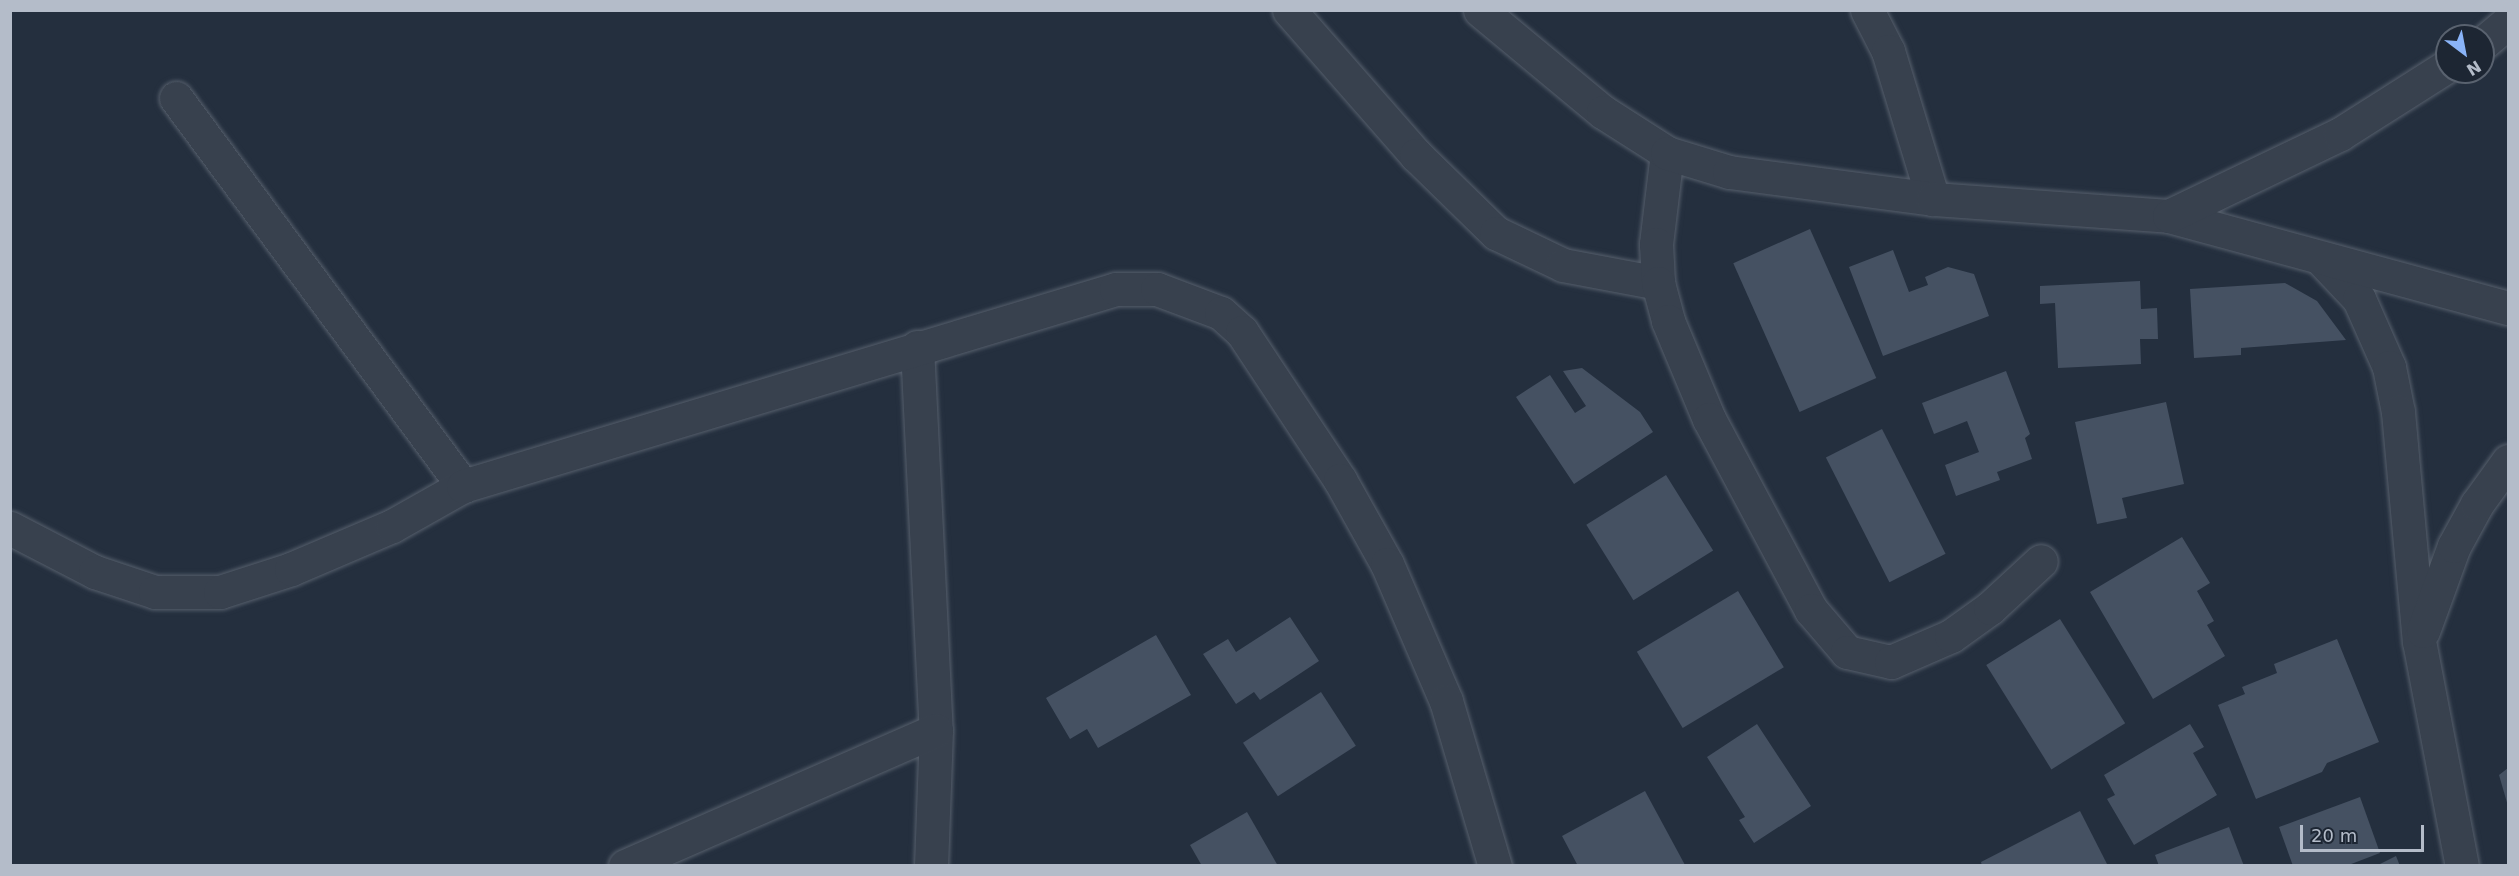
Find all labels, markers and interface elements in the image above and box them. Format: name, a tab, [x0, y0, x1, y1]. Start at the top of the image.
north arrow	[2435, 24, 2495, 84]
text: N	[2463, 56, 2484, 80]
scale bar	[2303, 813, 2428, 851]
text: 20 m	[2311, 825, 2357, 846]

